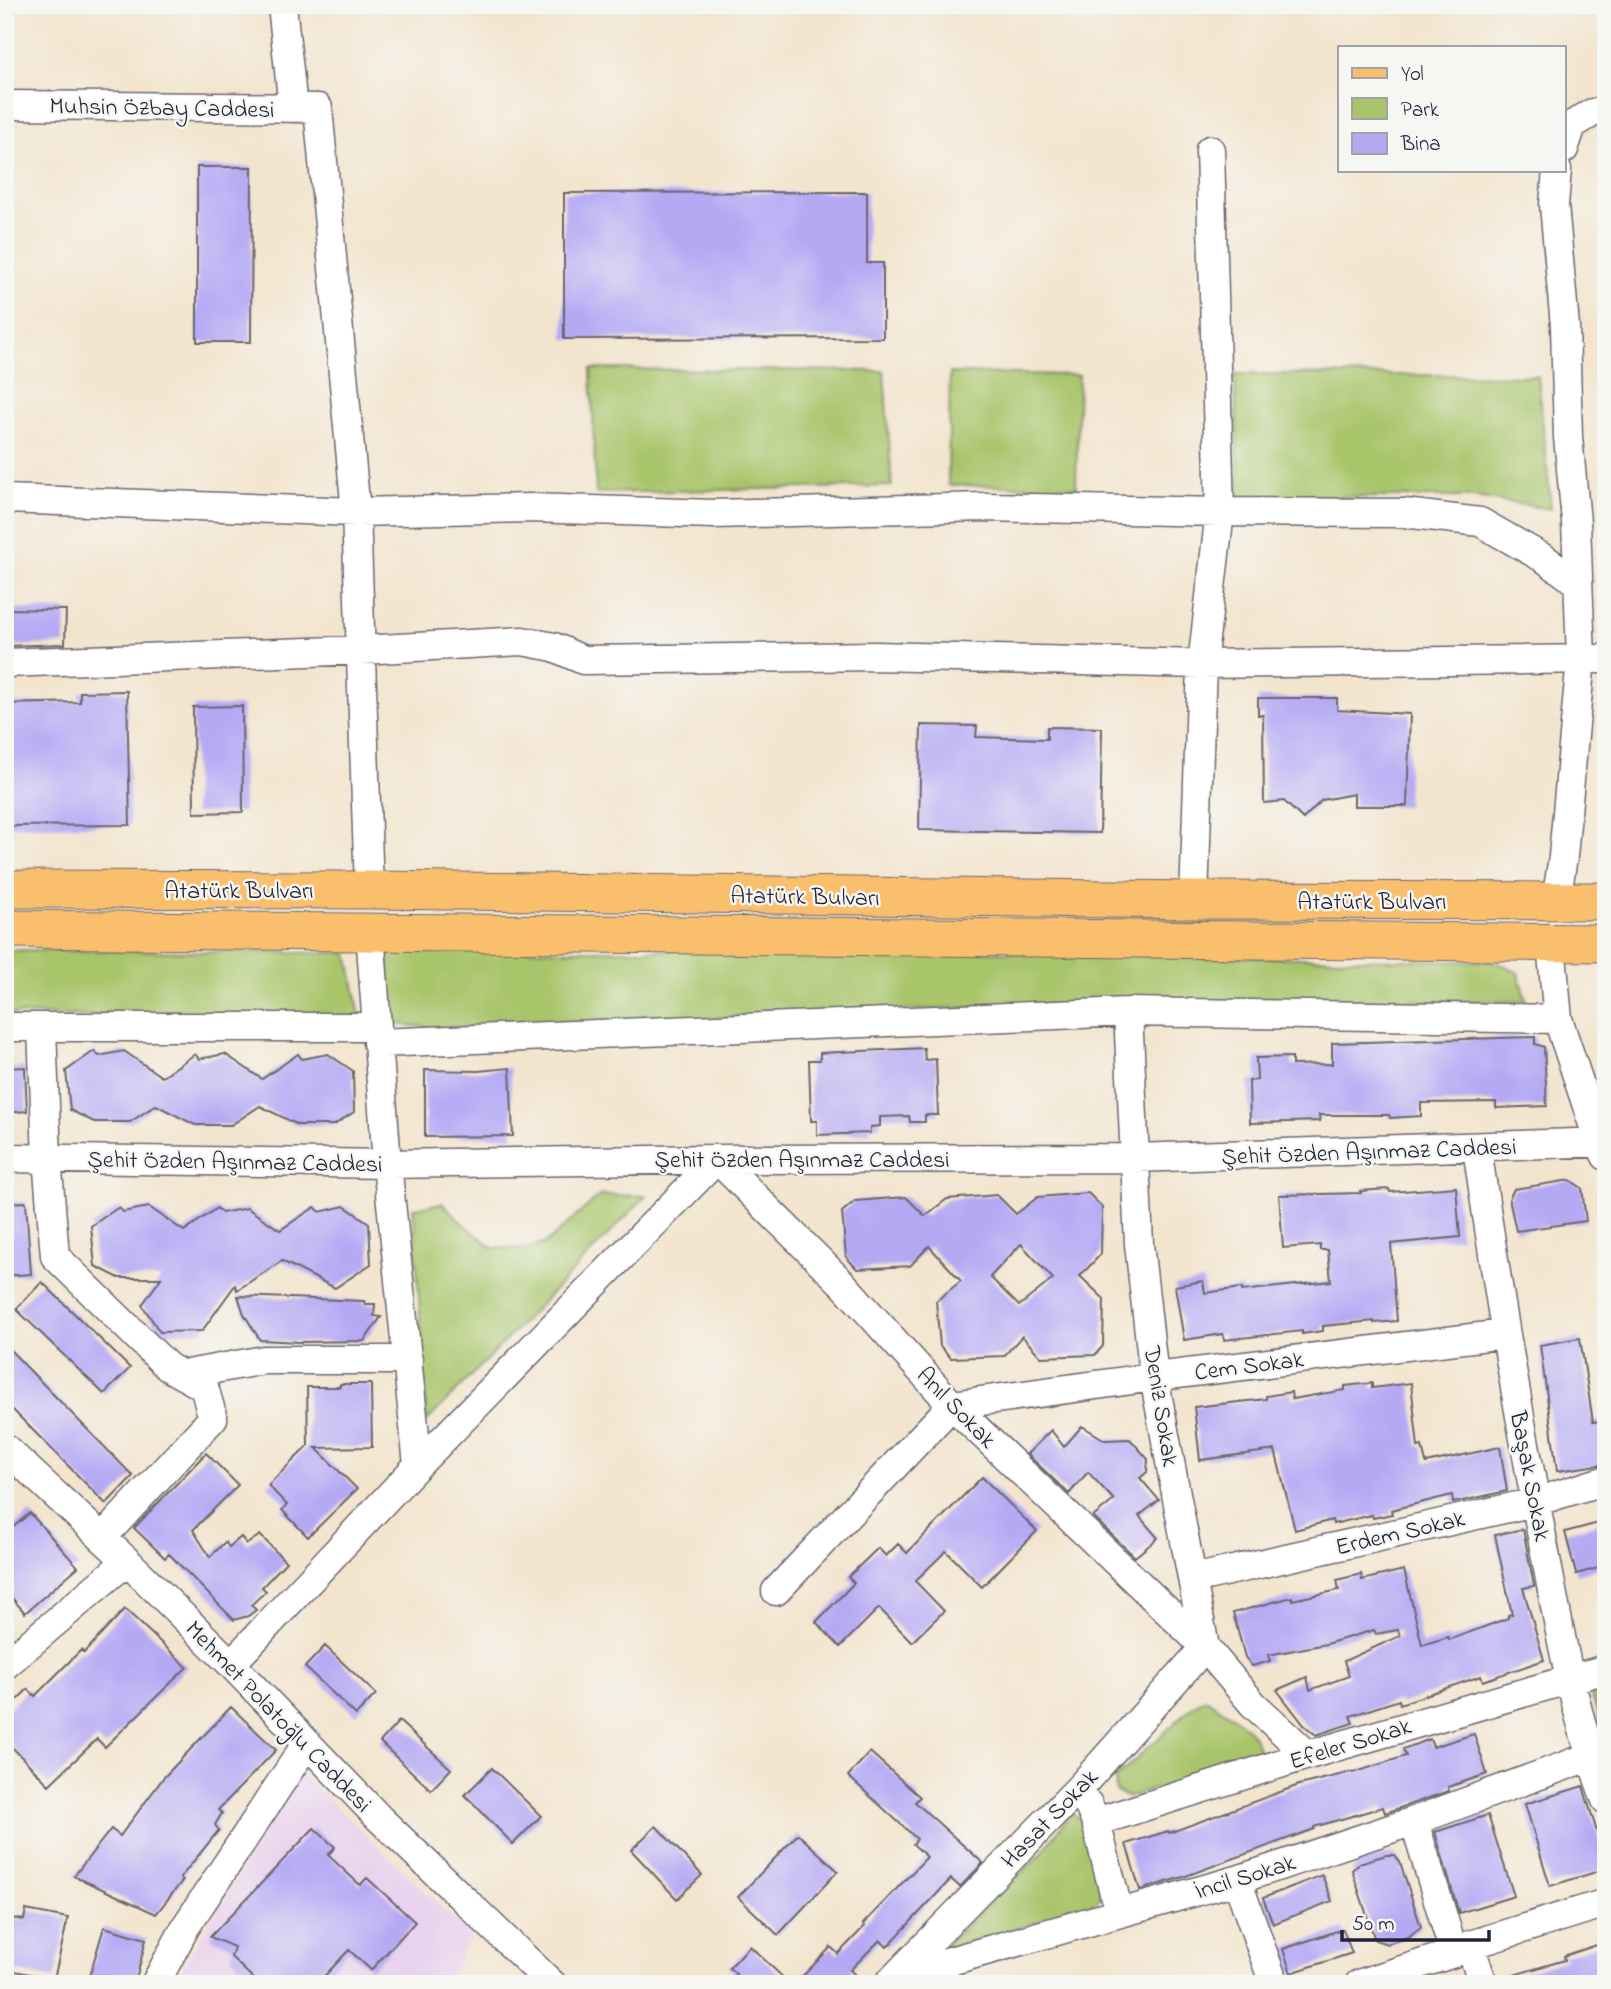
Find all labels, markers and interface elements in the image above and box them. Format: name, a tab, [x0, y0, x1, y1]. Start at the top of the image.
legend	[1338, 46, 1566, 172]
text: Yol	[1401, 60, 1424, 90]
street label: Muhsin Özbay Caddesi	[49, 90, 275, 130]
text: Park	[1401, 96, 1440, 126]
text: Bina	[1400, 130, 1441, 160]
street label: Atatürk Bulvarı	[164, 875, 314, 910]
street label: Atatürk Bulvarı	[730, 880, 880, 917]
street label: Atatürk Bulvarı	[1297, 886, 1447, 921]
street label: Şehit Özden Aşınmaz Caddesi	[1221, 1131, 1517, 1176]
street label: Şehit Özden Aşınmaz Caddesi	[87, 1143, 383, 1184]
street label: Şehit Özden Aşınmaz Caddesi	[654, 1144, 950, 1179]
street label: Deniz Sokak	[1133, 1343, 1186, 1470]
street label: Cem Sokak	[1193, 1343, 1306, 1392]
street label: Anıl Sokak	[907, 1360, 1004, 1458]
street label: Başak Sokak	[1499, 1407, 1558, 1545]
street label: Erdem Sokak	[1332, 1502, 1469, 1566]
street label: Mehmet Polatoğlu Caddesi	[176, 1614, 379, 1822]
street label: Efeler Sokak	[1285, 1710, 1416, 1781]
street label: Hasat Sokak	[994, 1761, 1108, 1878]
street label: İncil Sokak	[1191, 1846, 1301, 1910]
scale bar	[1342, 1898, 1488, 1942]
text: 50 m	[1352, 1910, 1395, 1940]

